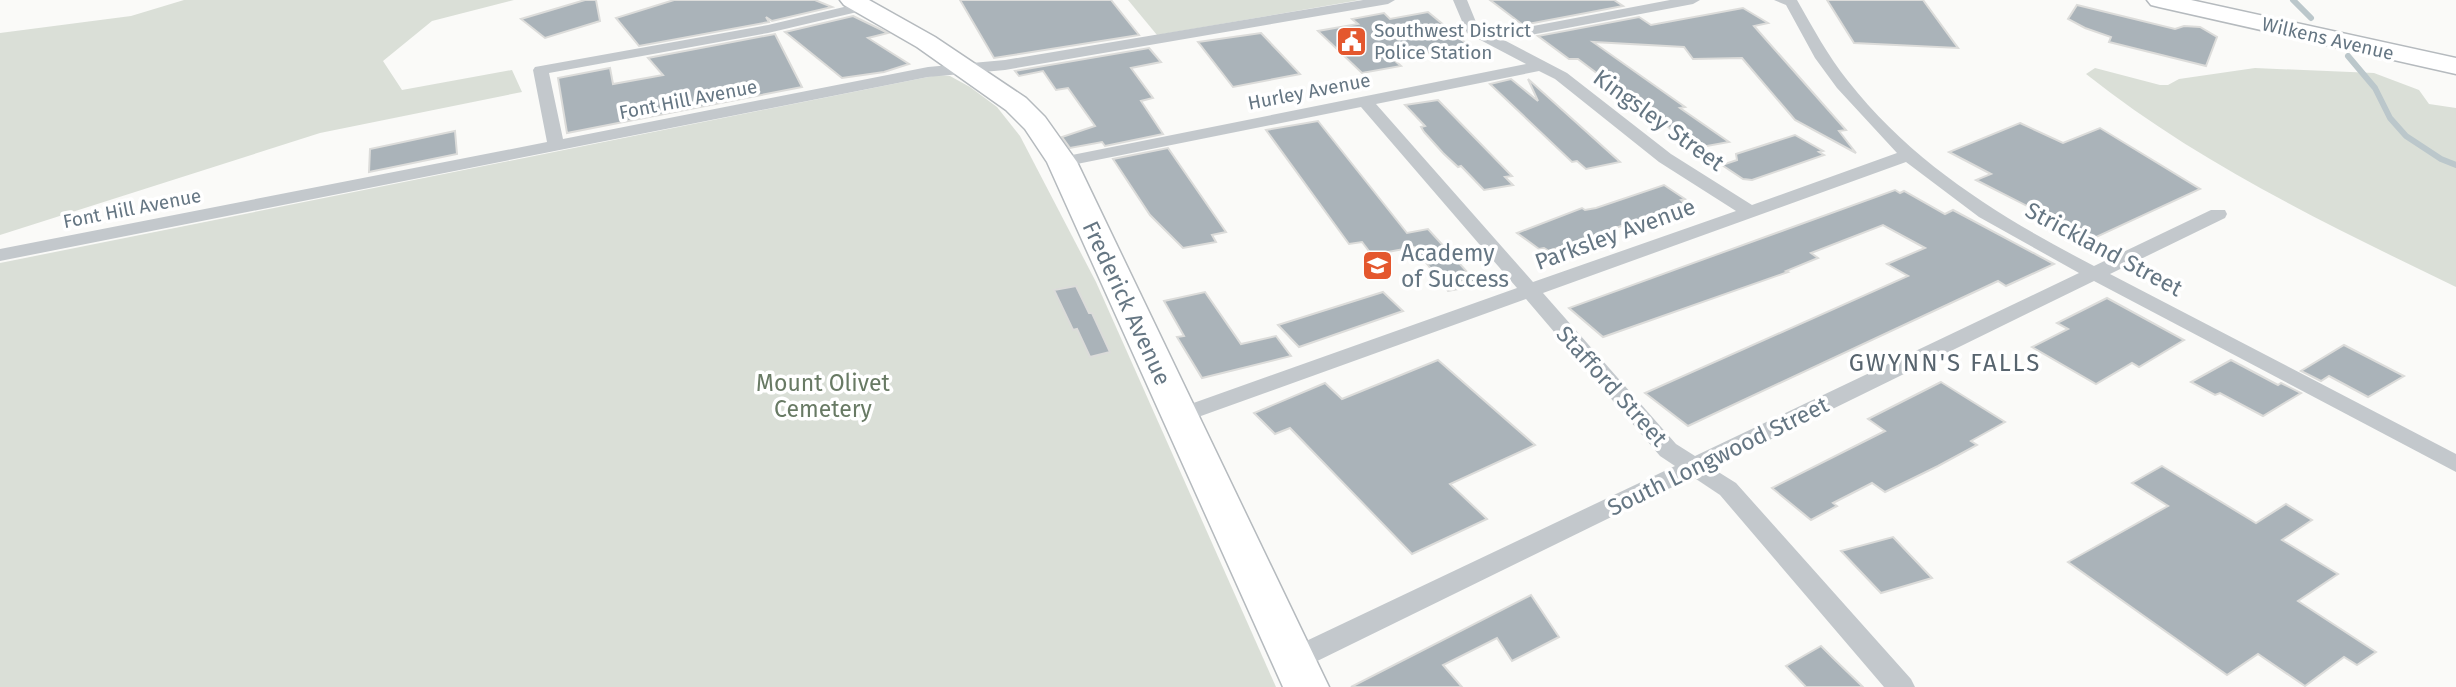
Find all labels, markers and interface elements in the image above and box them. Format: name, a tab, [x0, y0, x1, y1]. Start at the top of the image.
street label: Wilkens Avenue	[2260, 12, 2396, 65]
place label: Southwest District Police Station	[1374, 19, 1531, 64]
public building icon: Southwest District Police Station	[1334, 24, 1368, 58]
street label: Kingsley Street	[1588, 63, 1730, 177]
street label: Hurley Avenue	[1246, 68, 1372, 115]
street label: Font Hill Avenue	[617, 75, 759, 124]
street label: Font Hill Avenue	[61, 184, 203, 233]
street label: Parksley Avenue	[1531, 192, 1699, 276]
street label: Strickland Street	[2021, 196, 2188, 302]
street label: Frederick Avenue	[1077, 216, 1177, 390]
place label: Academy of Success	[1401, 239, 1509, 293]
school or university icon: Academy of Success	[1361, 249, 1395, 283]
street label: Stafford Street	[1551, 320, 1674, 452]
district label: GWYNN'S FALLS	[1849, 349, 2041, 377]
park label: Mount Olivet Cemetery	[756, 369, 891, 423]
street label: South Longwood Street	[1603, 390, 1834, 522]

